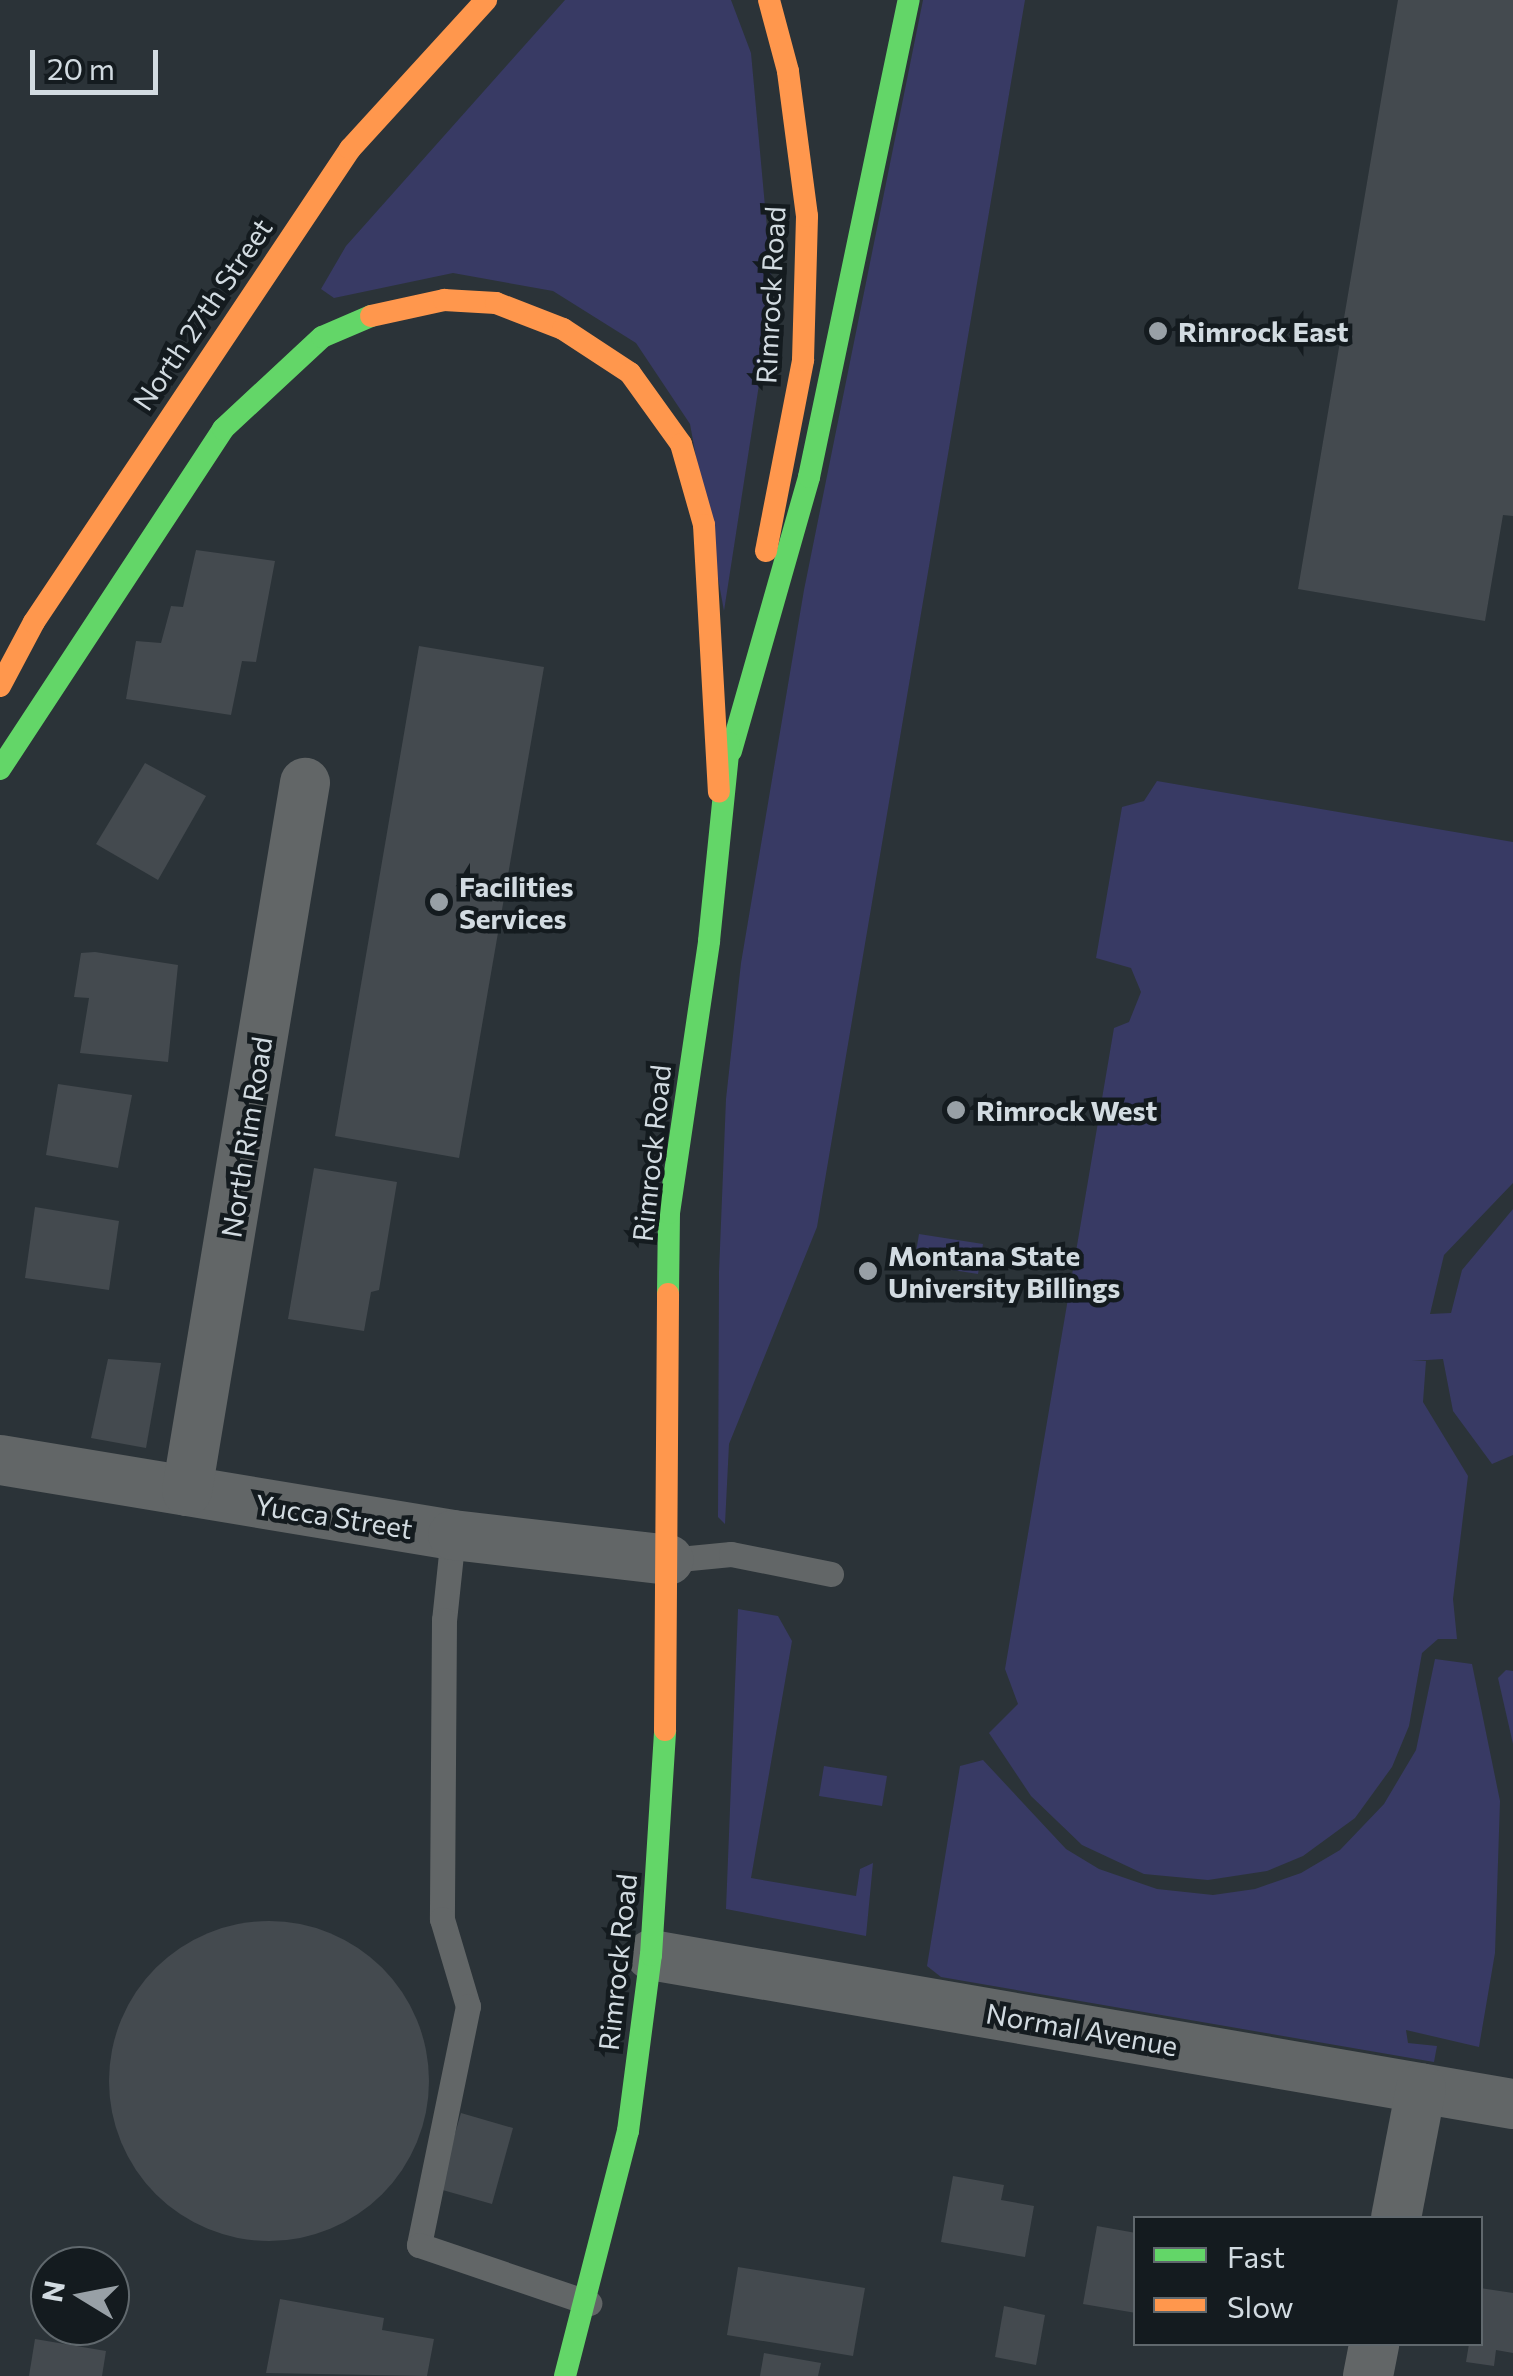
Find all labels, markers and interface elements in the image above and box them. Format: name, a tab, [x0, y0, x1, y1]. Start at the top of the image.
scale bar	[35, 30, 162, 92]
text: 20 m	[47, 49, 115, 86]
street label: Rimrock Road	[749, 205, 791, 385]
street label: North 27th Street	[125, 212, 279, 416]
place label: Rimrock East	[1178, 314, 1349, 348]
marker: Rimrock East	[1147, 320, 1169, 342]
place label: Facilities Services	[459, 869, 574, 935]
marker: Facilities Services	[428, 891, 450, 913]
street label: North Rim Road	[214, 1034, 278, 1240]
street label: Rimrock Road	[625, 1063, 677, 1243]
place label: Rimrock West	[976, 1093, 1157, 1127]
marker: Rimrock West	[945, 1099, 967, 1121]
place label: Montana State University Billings	[888, 1238, 1120, 1304]
marker: Montana State University Billings	[857, 1260, 879, 1282]
street label: Yucca Street	[253, 1487, 415, 1545]
street label: Rimrock Road	[591, 1872, 643, 2052]
street label: Normal Avenue	[984, 1996, 1180, 2062]
legend	[1133, 2216, 1483, 2346]
text: Fast	[1227, 2237, 1285, 2274]
north arrow	[30, 2246, 130, 2346]
text: N	[34, 2278, 71, 2304]
text: Slow	[1227, 2287, 1294, 2324]

